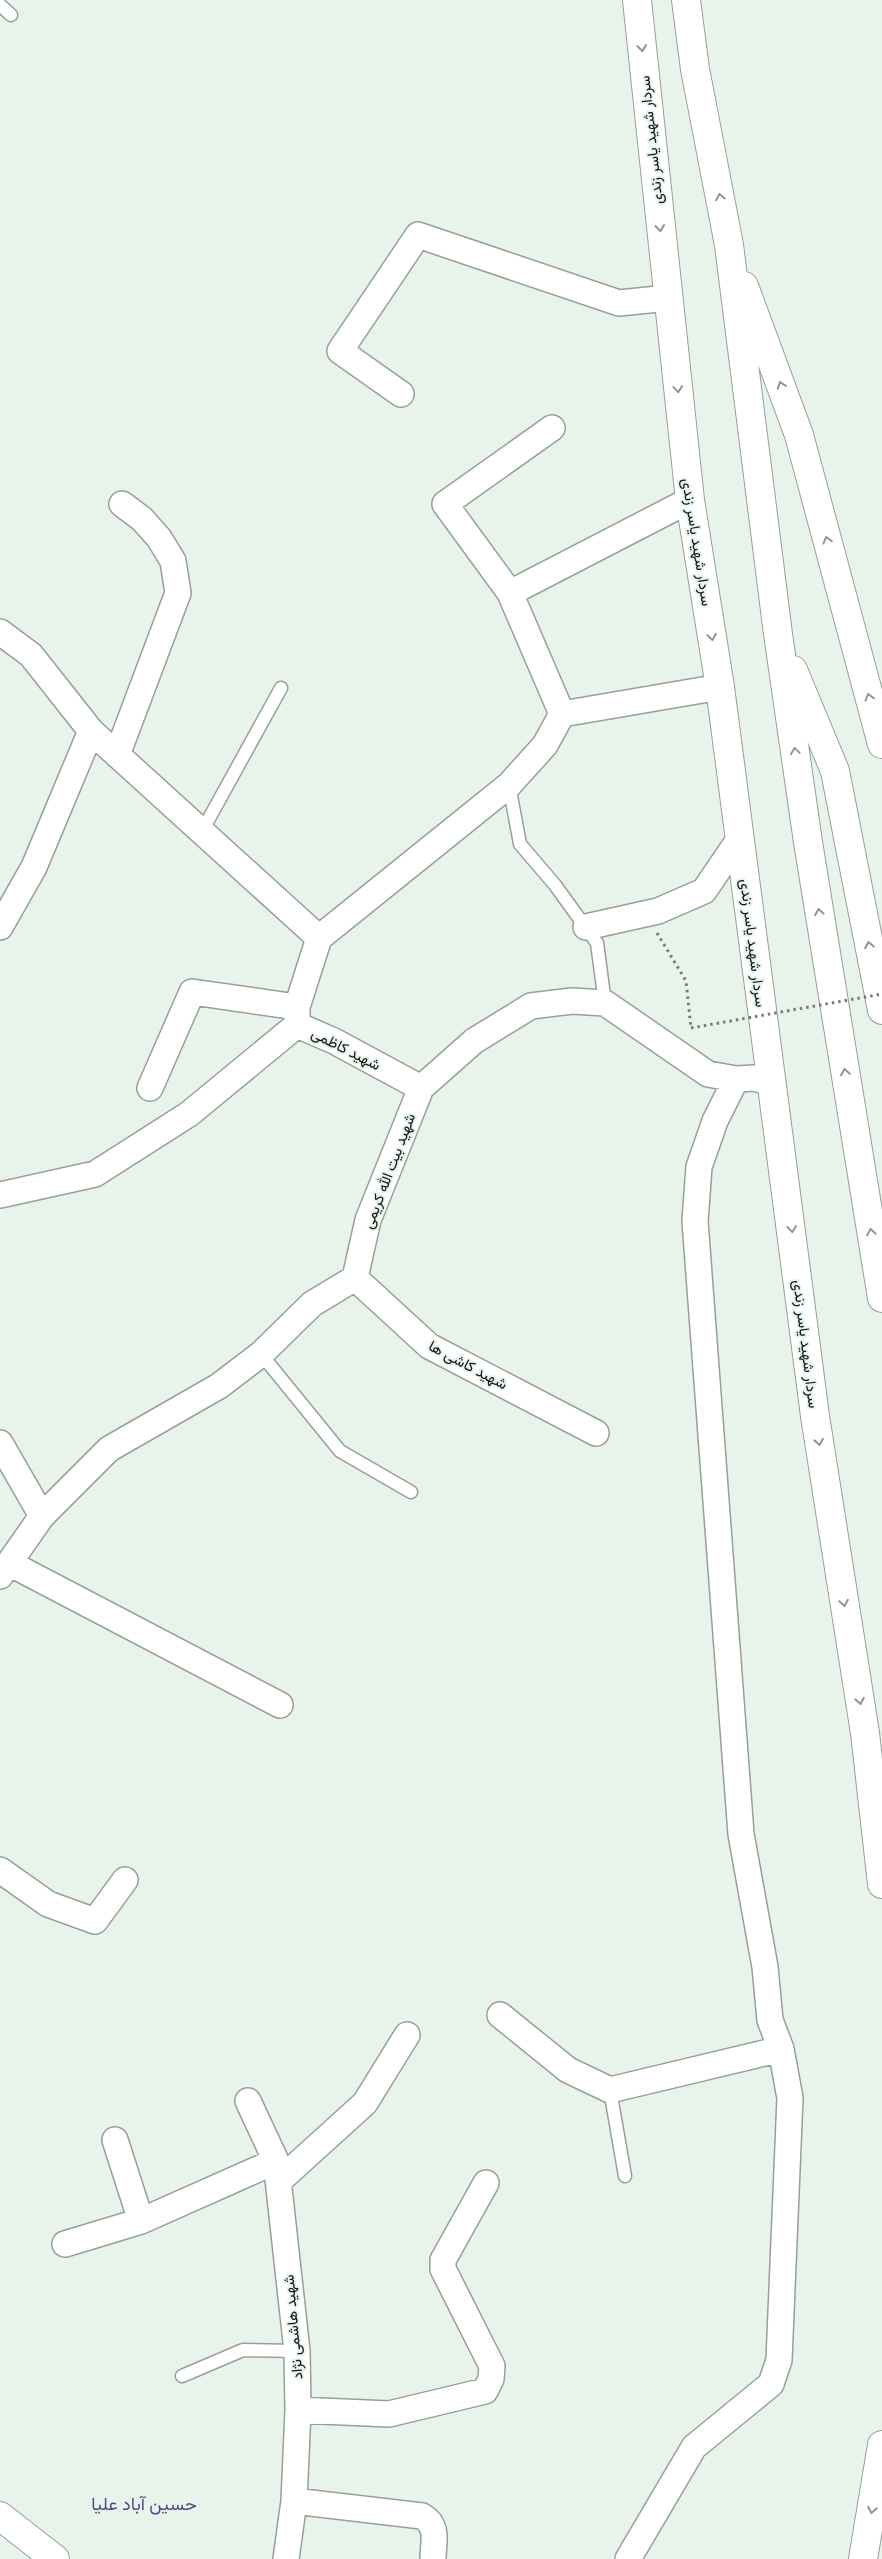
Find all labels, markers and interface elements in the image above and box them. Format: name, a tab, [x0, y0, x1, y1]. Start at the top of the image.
one-way arrow	[636, 45, 647, 53]
street label: سردار شهید یاسر زندی	[635, 74, 668, 205]
one-way arrow	[715, 192, 725, 201]
one-way arrow	[654, 224, 665, 232]
one-way arrow	[776, 381, 787, 390]
one-way arrow	[672, 385, 683, 393]
street label: سردار شهید یاسر زندی	[677, 477, 716, 608]
one-way arrow	[823, 537, 833, 545]
one-way arrow	[707, 632, 717, 641]
one-way arrow	[865, 694, 875, 702]
one-way arrow	[790, 747, 801, 755]
street label: سردار شهید یاسر زندی	[735, 878, 770, 1009]
one-way arrow	[815, 907, 825, 916]
one-way arrow	[865, 941, 875, 950]
street label: شهید کاظمی	[308, 1024, 384, 1075]
one-way arrow	[841, 1068, 851, 1076]
street label: شهید بیت الله کریمی	[359, 1111, 420, 1232]
one-way arrow	[786, 1225, 797, 1233]
one-way arrow	[867, 1228, 877, 1237]
street label: سردار شهید یاسر زندی	[788, 1279, 823, 1410]
street label: شهید کاشی ها	[425, 1337, 511, 1394]
one-way arrow	[814, 1438, 824, 1446]
one-way arrow	[838, 1599, 849, 1607]
one-way arrow	[854, 1696, 864, 1705]
street label: شهید هاشمی نژاد	[279, 2274, 308, 2380]
district label: حسین آباد علیا	[91, 2493, 197, 2515]
one-way arrow	[867, 2506, 877, 2514]

